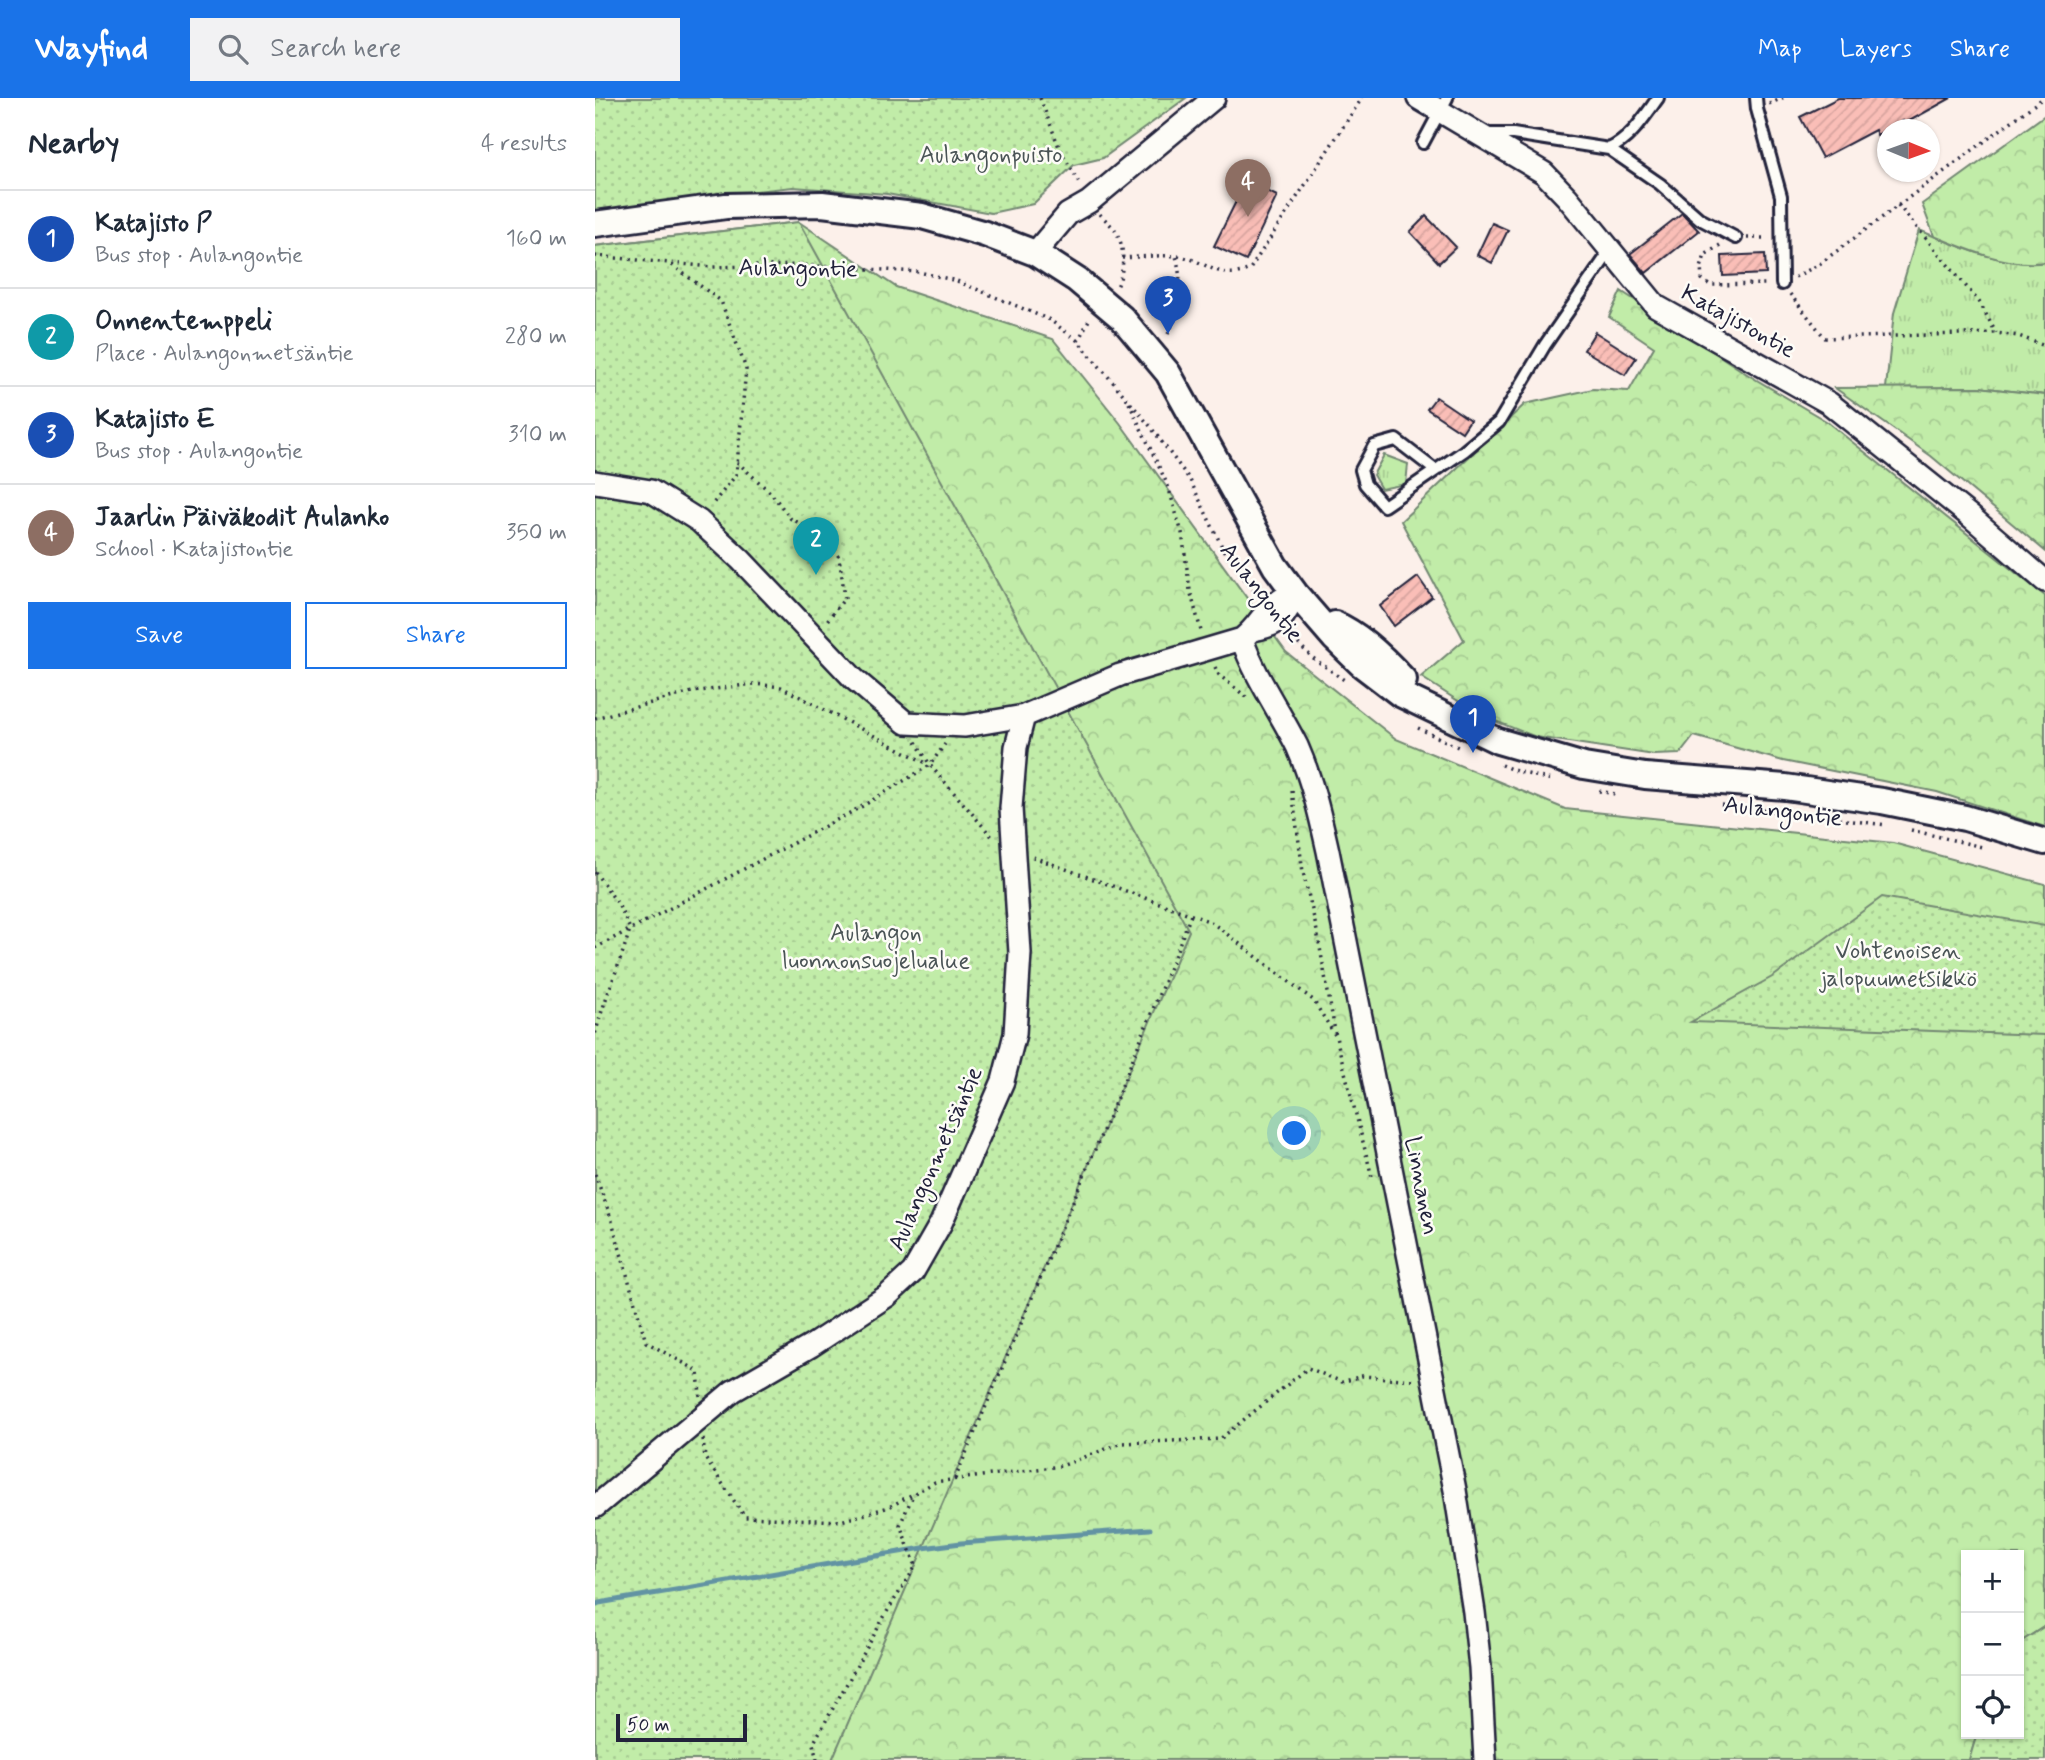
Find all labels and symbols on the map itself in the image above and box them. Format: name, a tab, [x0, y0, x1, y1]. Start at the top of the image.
north arrow	[1877, 119, 1940, 182]
park label: Aulangonpuisto	[920, 140, 1063, 173]
pin: 4	[1225, 159, 1271, 217]
street label: Aulangontie	[738, 252, 858, 288]
pin: 3	[1145, 276, 1191, 334]
street label: Katajistontie	[1675, 278, 1801, 366]
pin: 2	[793, 517, 839, 575]
street label: Aulangontie	[1211, 537, 1310, 651]
pin: 1	[1450, 695, 1496, 753]
street label: Aulangontie	[1722, 789, 1844, 837]
park label: Aulangon luonnonsuojelualue	[782, 918, 970, 977]
park label: Vohtenoisen jalopuumetsikkö	[1818, 936, 1977, 995]
street label: Aulangonmetsäntie	[881, 1062, 992, 1257]
your location	[1277, 1116, 1311, 1150]
street label: Linnanen	[1396, 1134, 1446, 1238]
scale bar	[616, 1711, 747, 1743]

